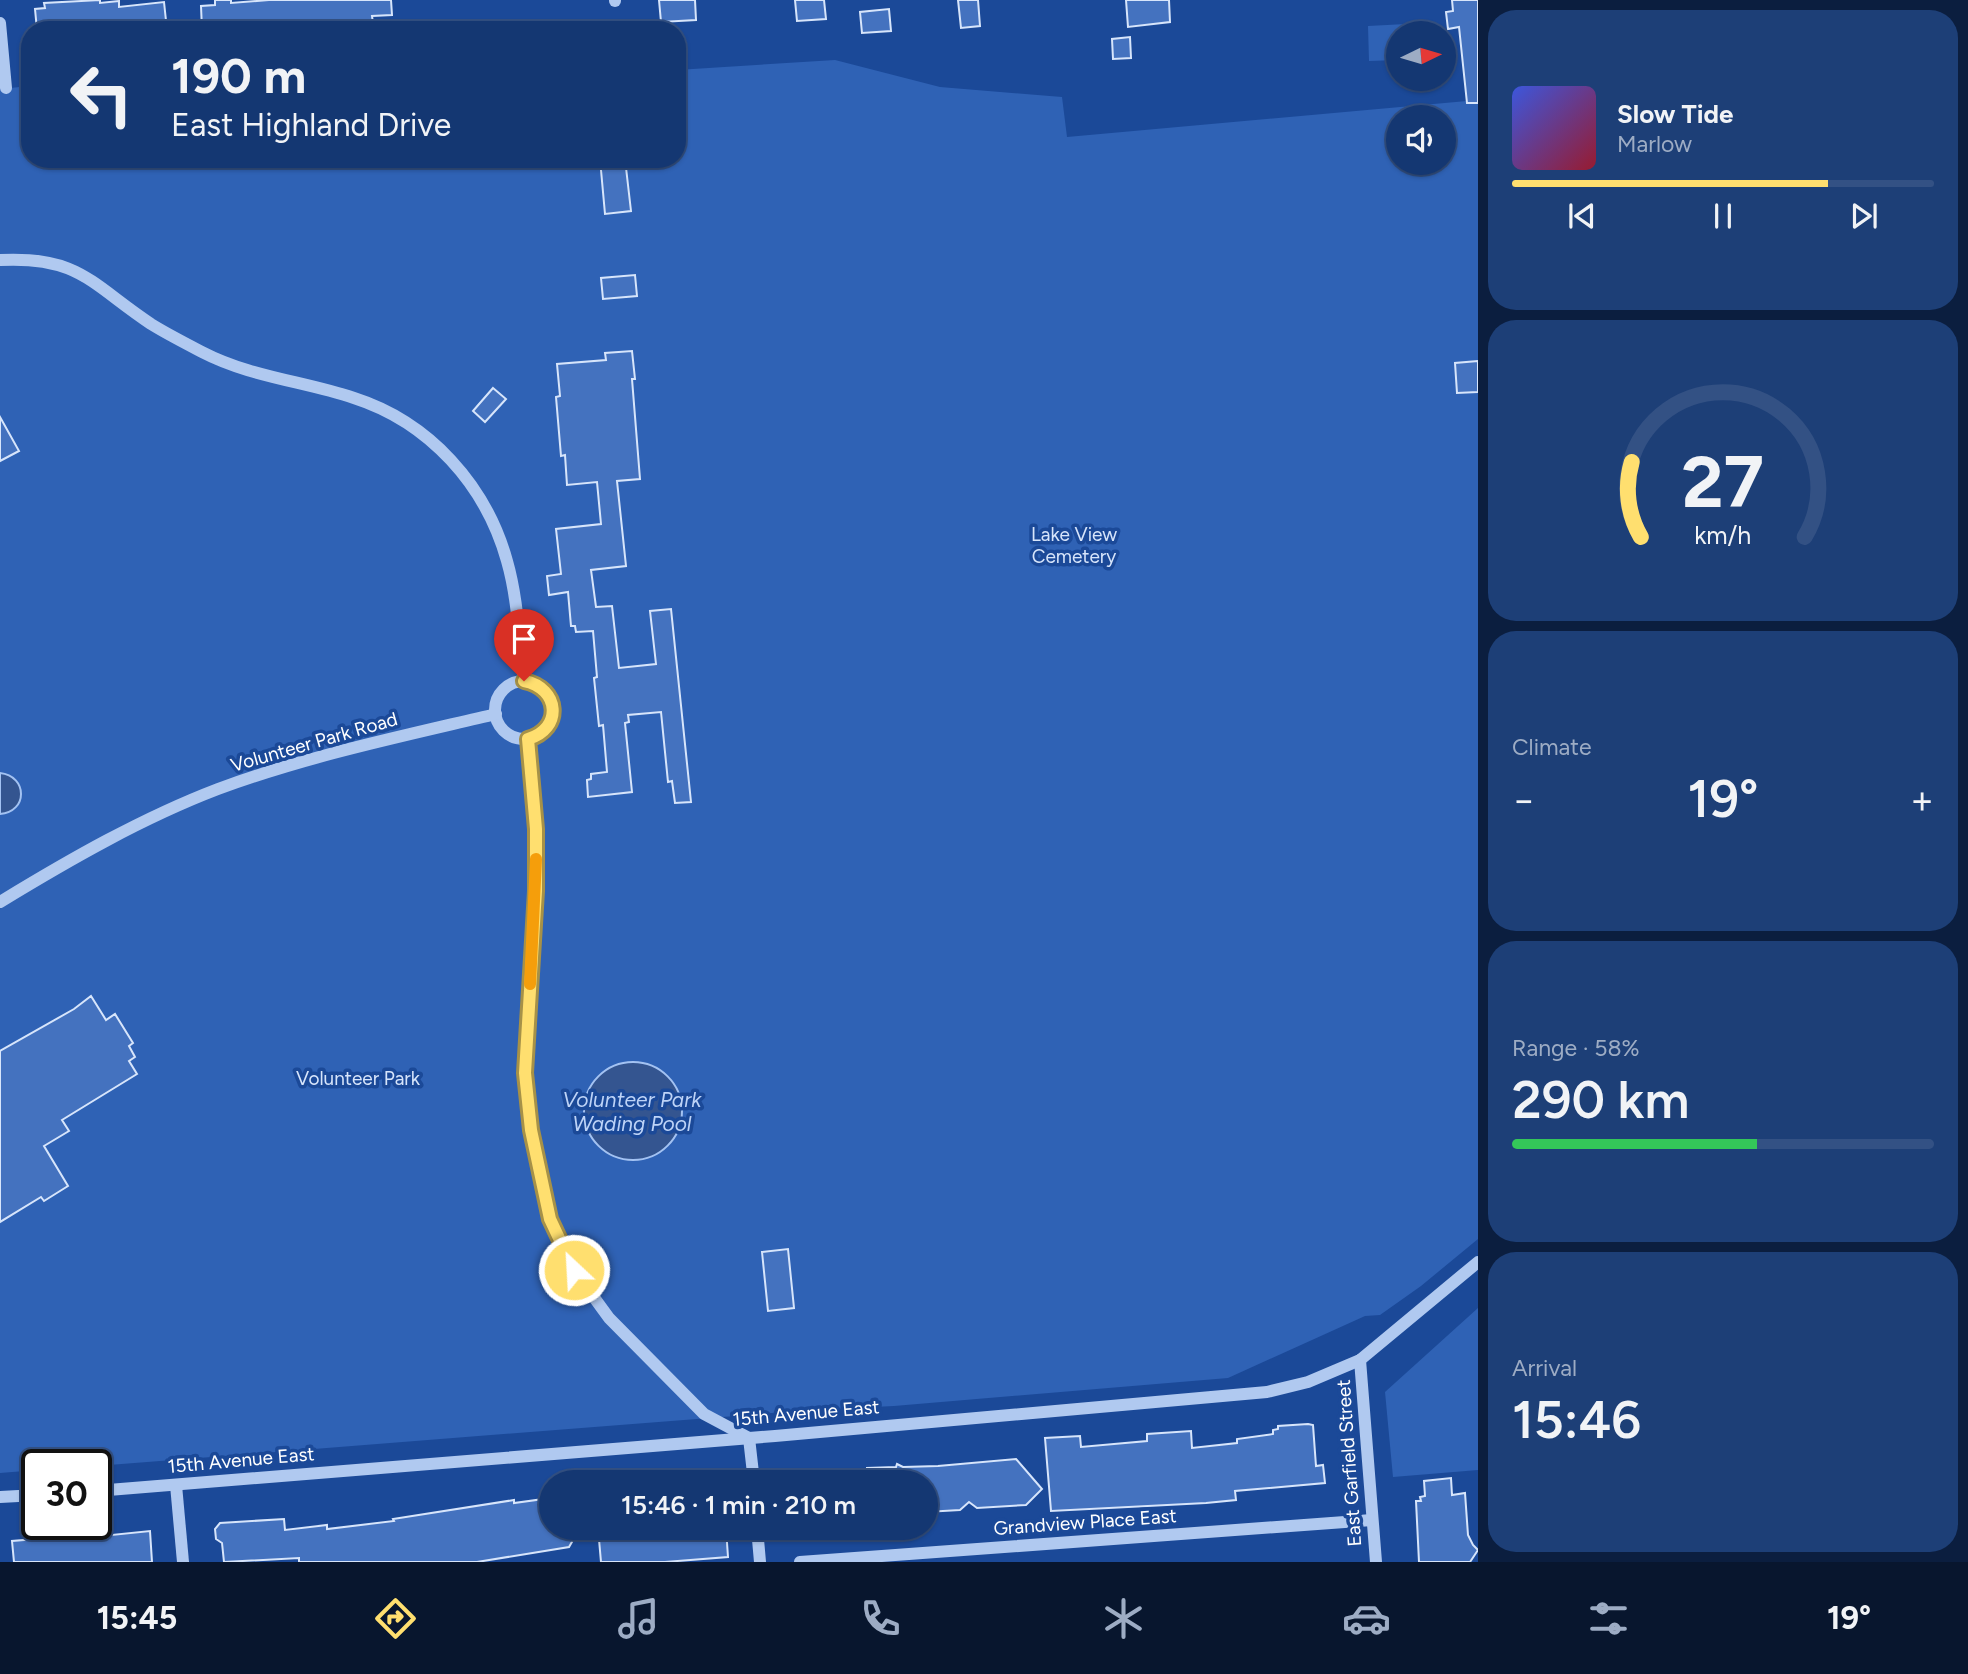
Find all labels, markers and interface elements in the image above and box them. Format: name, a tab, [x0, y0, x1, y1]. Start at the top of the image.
north arrow	[1386, 21, 1456, 91]
map controls	[1386, 21, 1456, 175]
text: 190 m	[171, 46, 306, 105]
icon: left	[56, 49, 147, 140]
text: Slow Tide	[1617, 98, 1733, 130]
button: sound	[1386, 105, 1456, 175]
text: East Highland Drive	[171, 106, 451, 144]
text: Marlow	[1617, 130, 1692, 158]
icon: previous	[1563, 197, 1601, 235]
icon: pause	[1704, 197, 1742, 235]
icon: next	[1845, 197, 1883, 235]
text: 27	[1682, 438, 1764, 525]
text: km/h	[1694, 519, 1752, 549]
park label: Lake View Cemetery	[1031, 523, 1117, 568]
pin	[494, 609, 554, 681]
icon: arrive	[505, 620, 543, 658]
street label: Volunteer Park Road	[228, 707, 400, 777]
text: Climate	[1512, 733, 1591, 761]
text: 19°	[1687, 768, 1759, 830]
text: −	[1512, 777, 1536, 823]
text: +	[1910, 777, 1934, 823]
text: Range · 58%	[1512, 1034, 1640, 1062]
park label: Volunteer Park	[296, 1067, 421, 1090]
text: 290 km	[1512, 1069, 1689, 1131]
water label: Volunteer Park Wading Pool	[563, 1087, 702, 1136]
position arrow	[537, 1233, 611, 1307]
text: Arrival	[1512, 1354, 1577, 1382]
street label: East Garfield Street	[1332, 1379, 1366, 1547]
text: 15:46	[1512, 1389, 1641, 1451]
street label: 15th Avenue East	[732, 1395, 880, 1431]
street label: 15th Avenue East	[167, 1442, 315, 1478]
speed limit sign: 30	[21, 1449, 112, 1540]
text: 15:46 · 1 min · 210 m	[621, 1489, 856, 1521]
street label: Grandview Place East	[993, 1504, 1177, 1540]
icon: directions	[371, 1594, 420, 1643]
icon: music	[614, 1594, 663, 1643]
icon: phone	[856, 1594, 905, 1643]
icon: climate	[1099, 1594, 1148, 1643]
icon: car	[1342, 1594, 1391, 1643]
icon: filters	[1584, 1594, 1633, 1643]
text: 15:45	[97, 1599, 177, 1637]
text: 19°	[1827, 1599, 1871, 1637]

